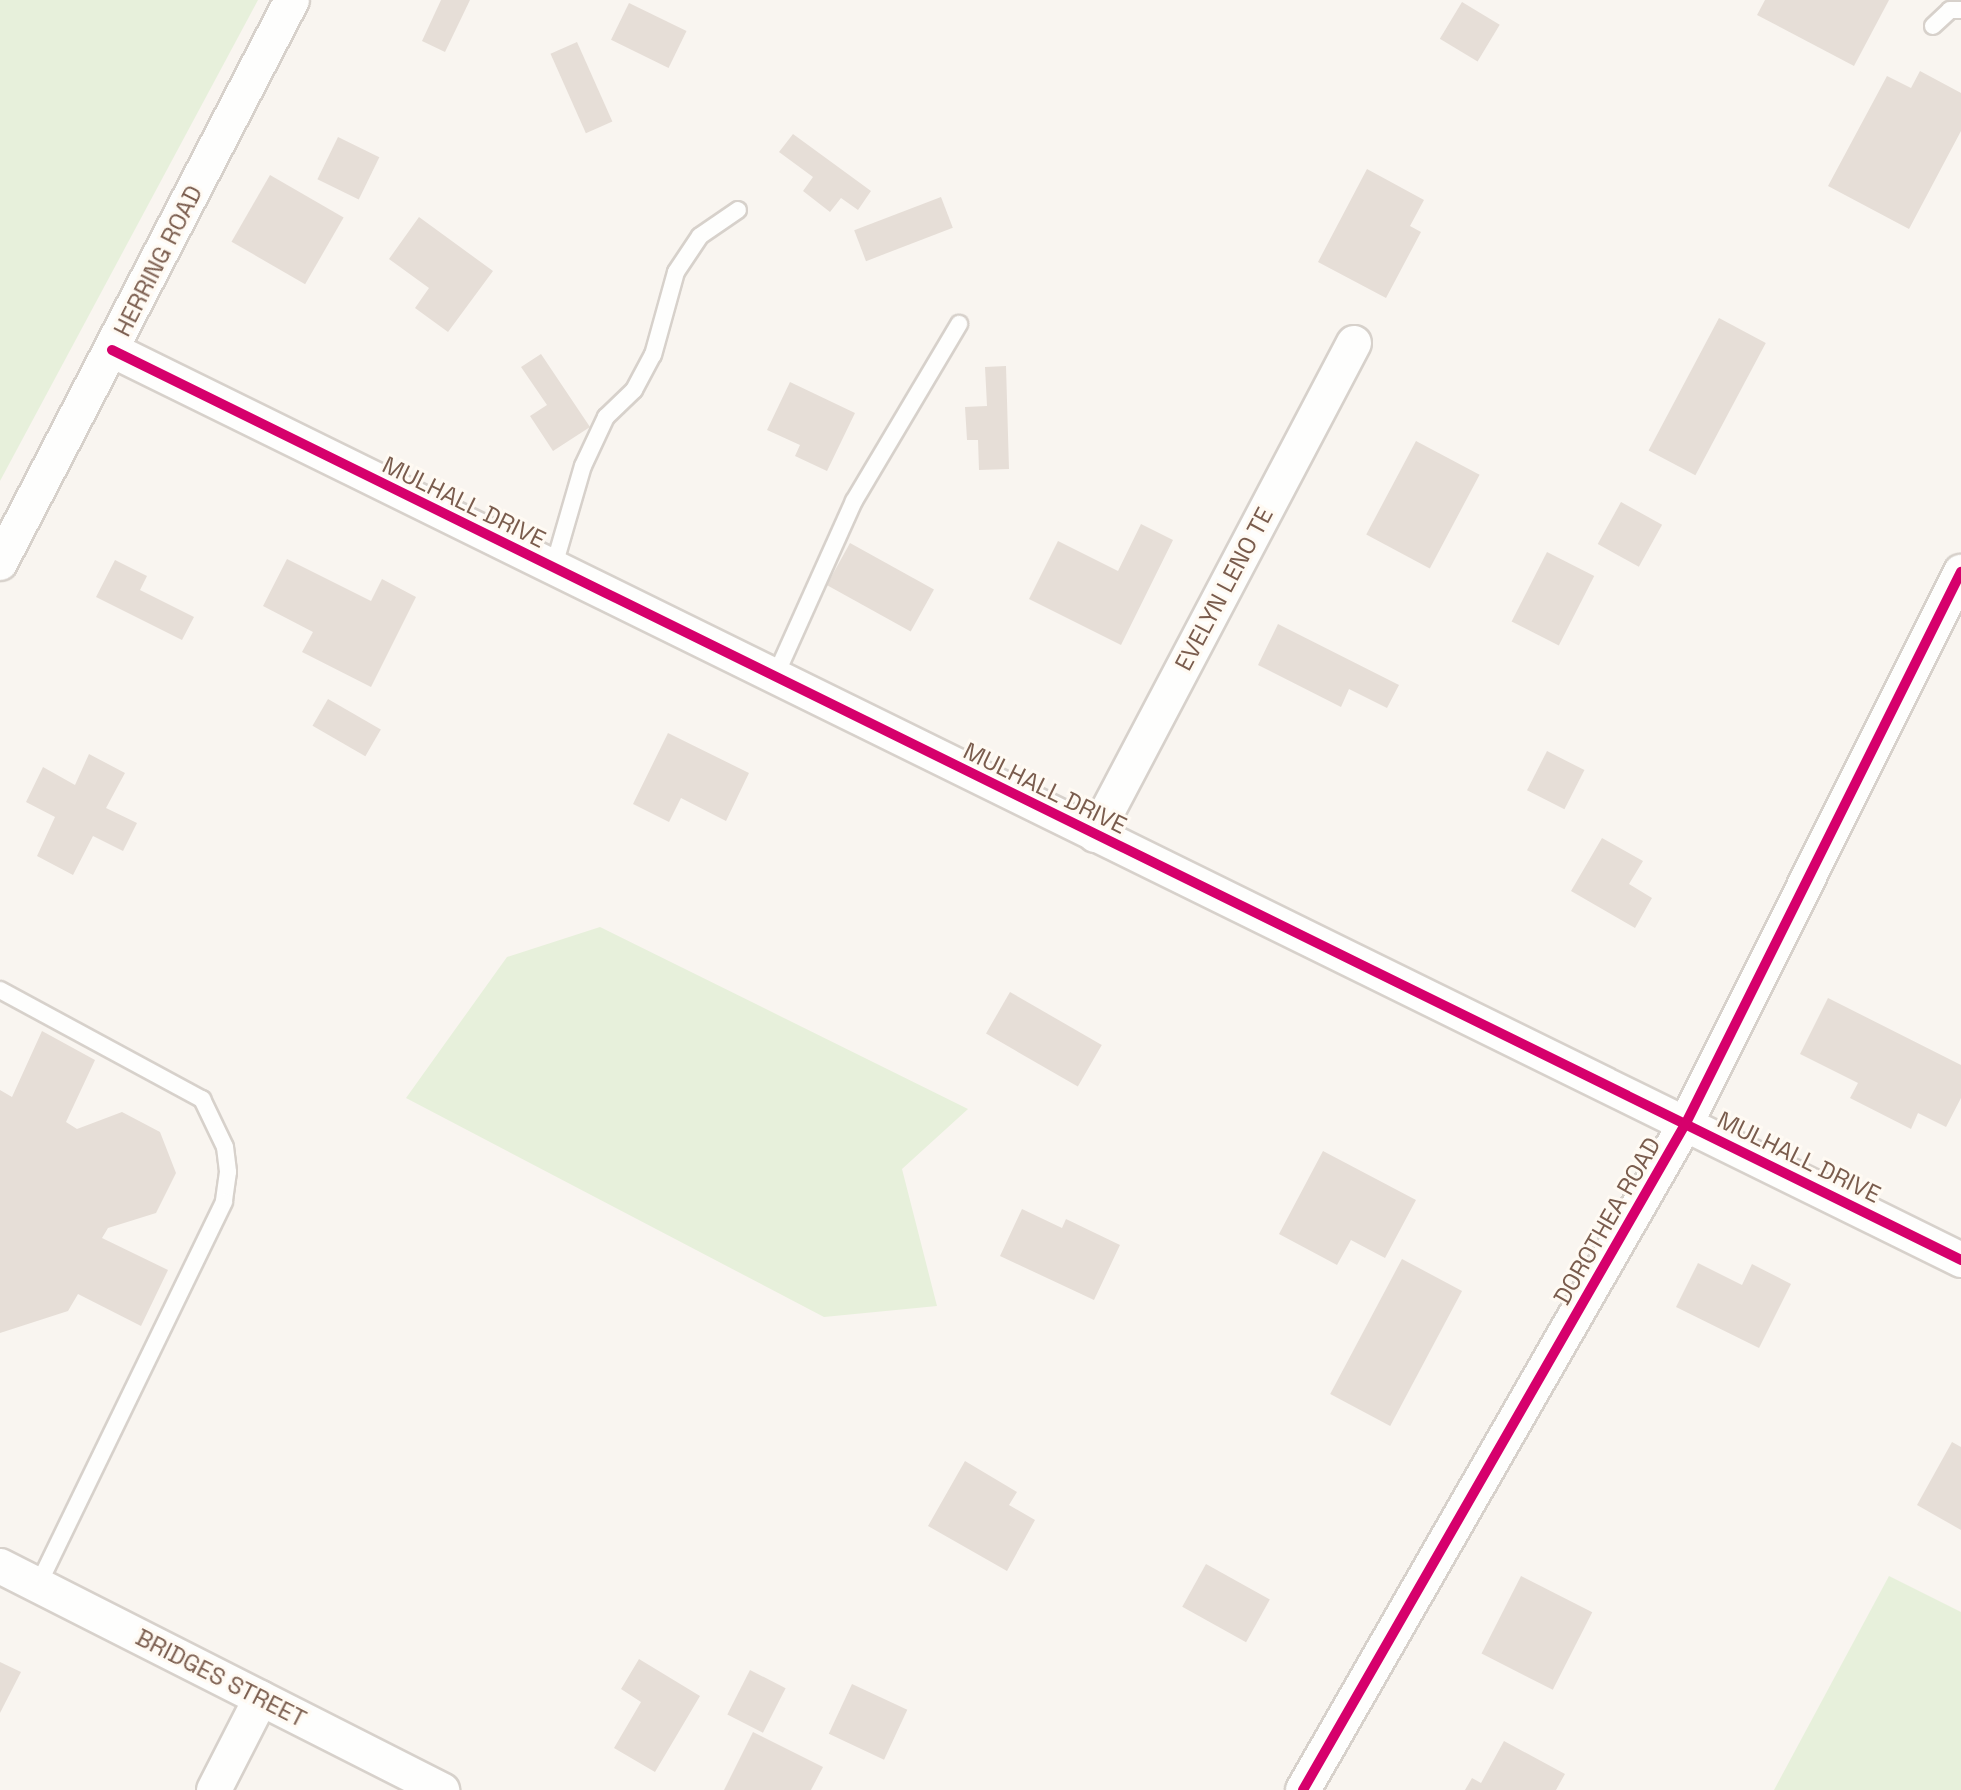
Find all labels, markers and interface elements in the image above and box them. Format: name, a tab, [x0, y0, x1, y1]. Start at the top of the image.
street label: HERRING ROAD	[108, 181, 208, 341]
street label: MULHALL DRIVE	[378, 450, 550, 554]
street label: EVELYN LENO TE	[1169, 502, 1279, 676]
street label: MULHALL DRIVE	[959, 736, 1131, 840]
street label: MULHALL DRIVE	[1713, 1105, 1885, 1209]
street label: DOROTHEA ROAD	[1547, 1132, 1667, 1310]
street label: BRIDGES STREET	[131, 1623, 311, 1733]

